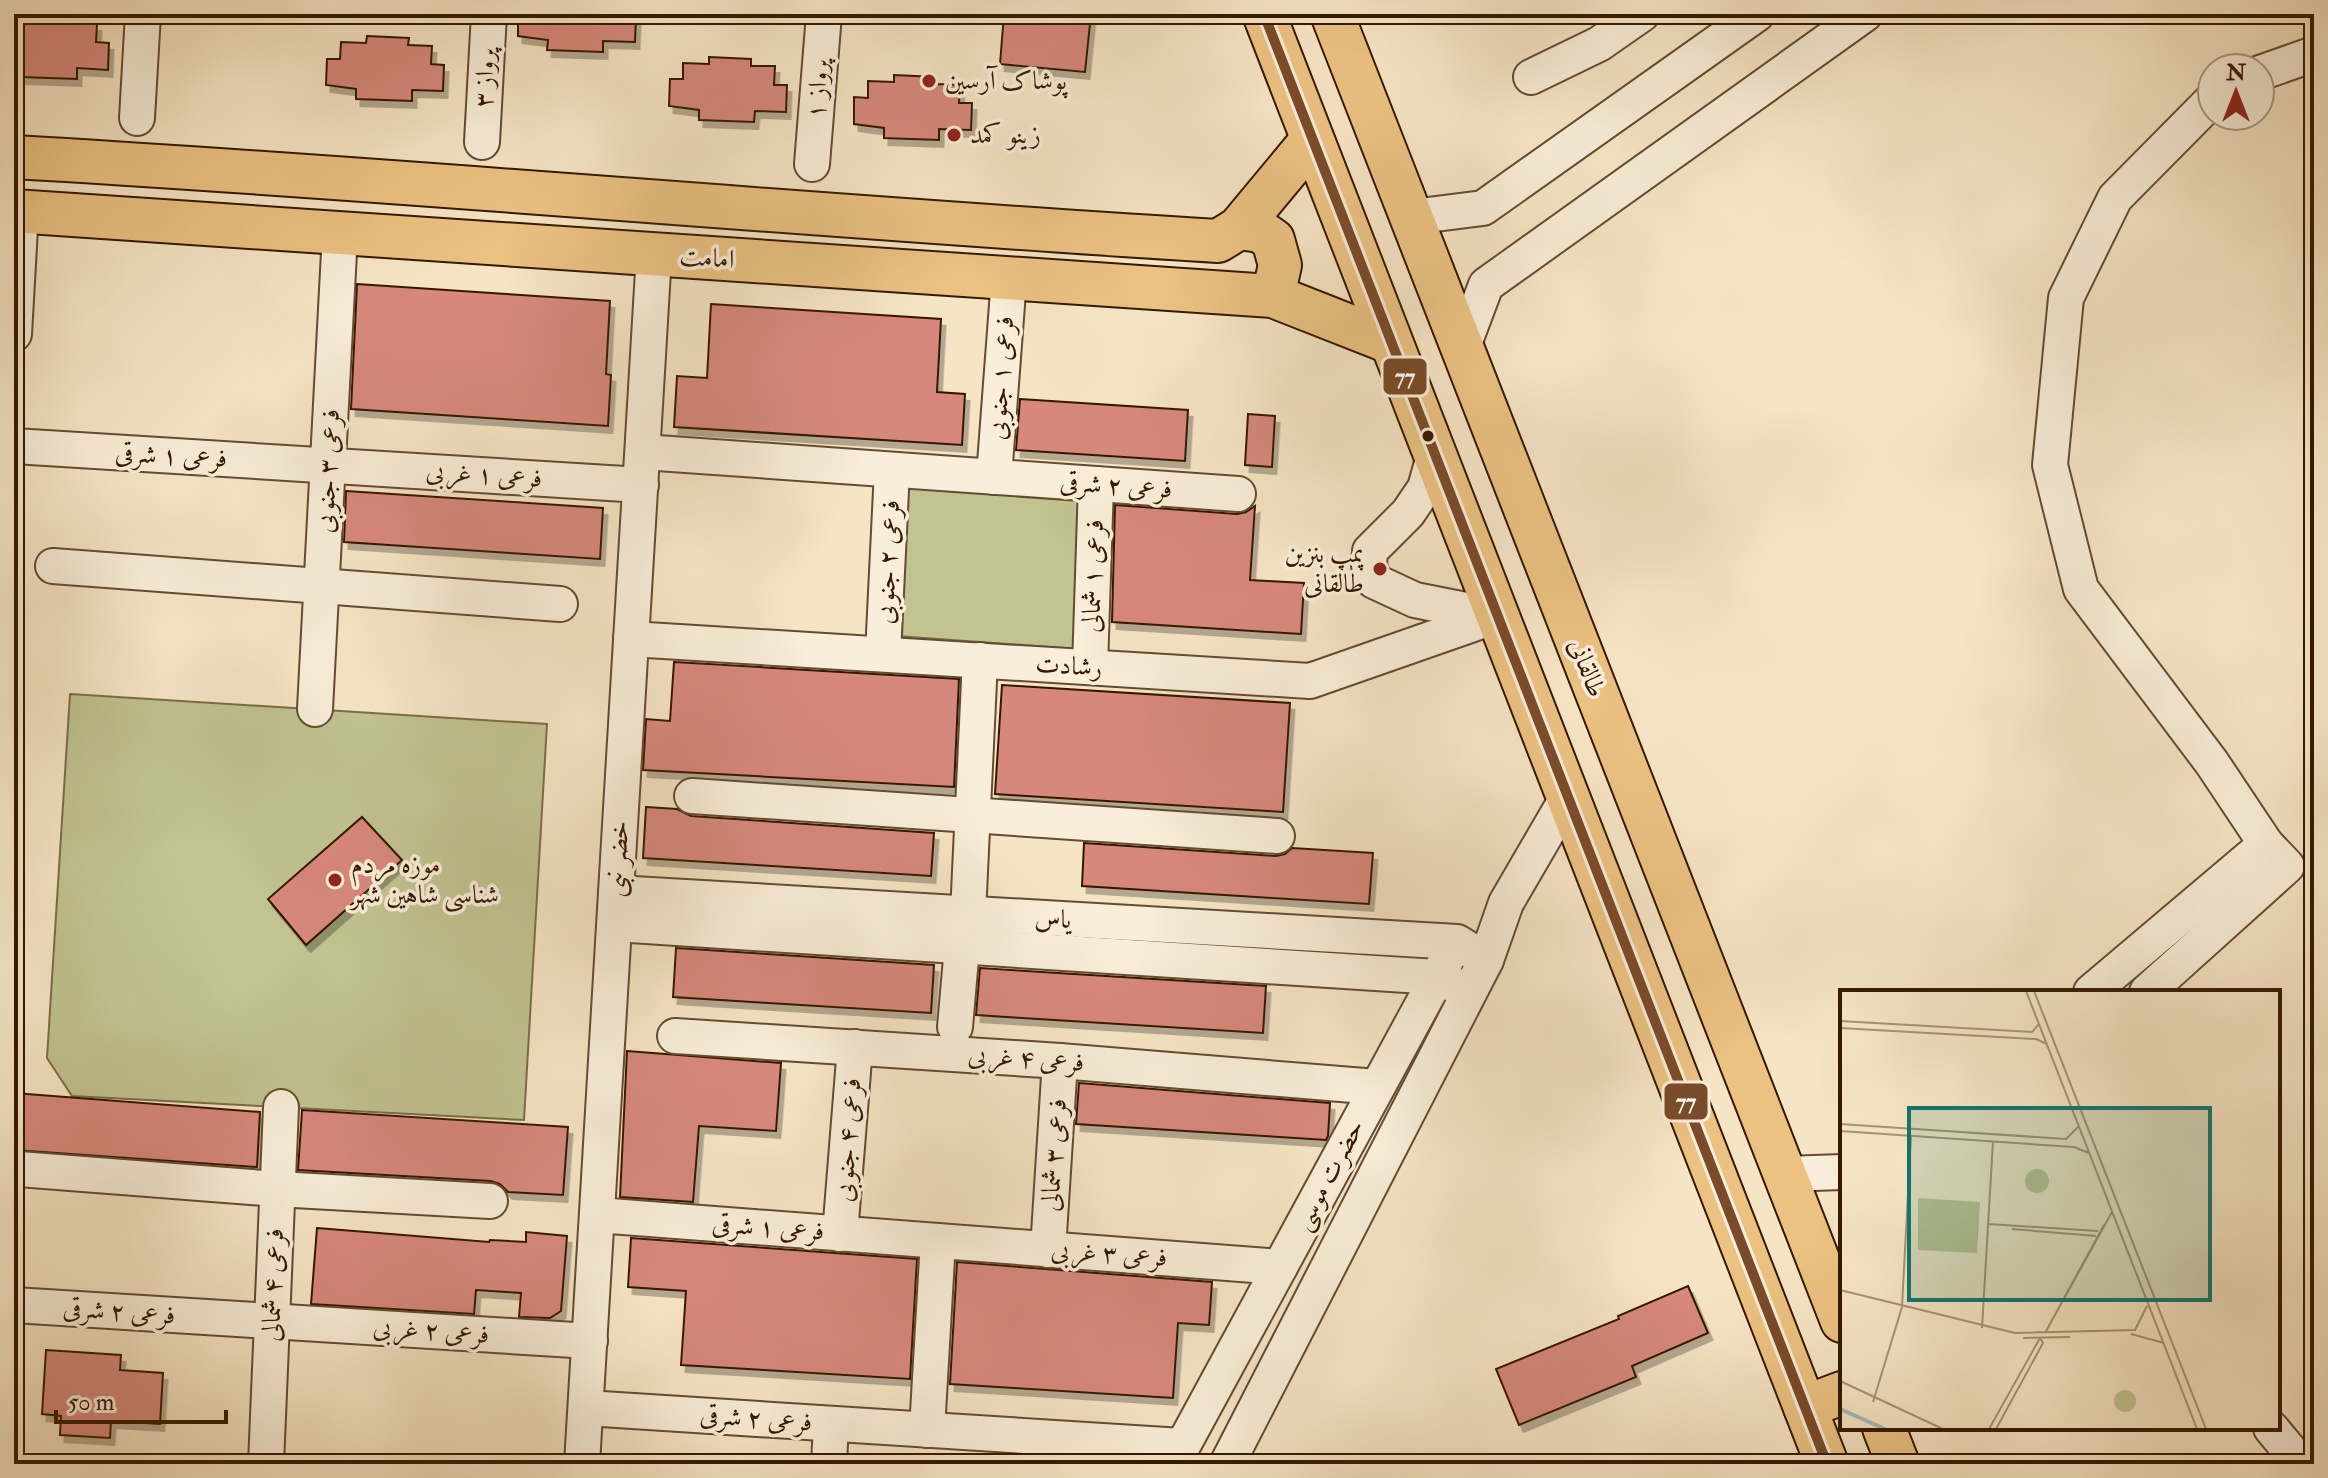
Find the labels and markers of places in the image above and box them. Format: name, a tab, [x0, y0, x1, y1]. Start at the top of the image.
place label: پوشاک آرسین	[945, 65, 1068, 99]
marker: پوشاک آرسین	[920, 72, 938, 90]
place label: زینو کمد	[970, 119, 1041, 151]
marker: زینو کمد	[945, 126, 963, 144]
unlabelled marker	[1420, 428, 1436, 444]
place label: پمپ بنزین طالقانی	[1284, 538, 1364, 600]
marker: پمپ بنزین طالقانی	[1371, 560, 1389, 578]
place label: موزه مردم شناسی شاهین شهر	[348, 849, 499, 913]
marker: موزه مردم شناسی شاهین شهر	[326, 871, 344, 889]

